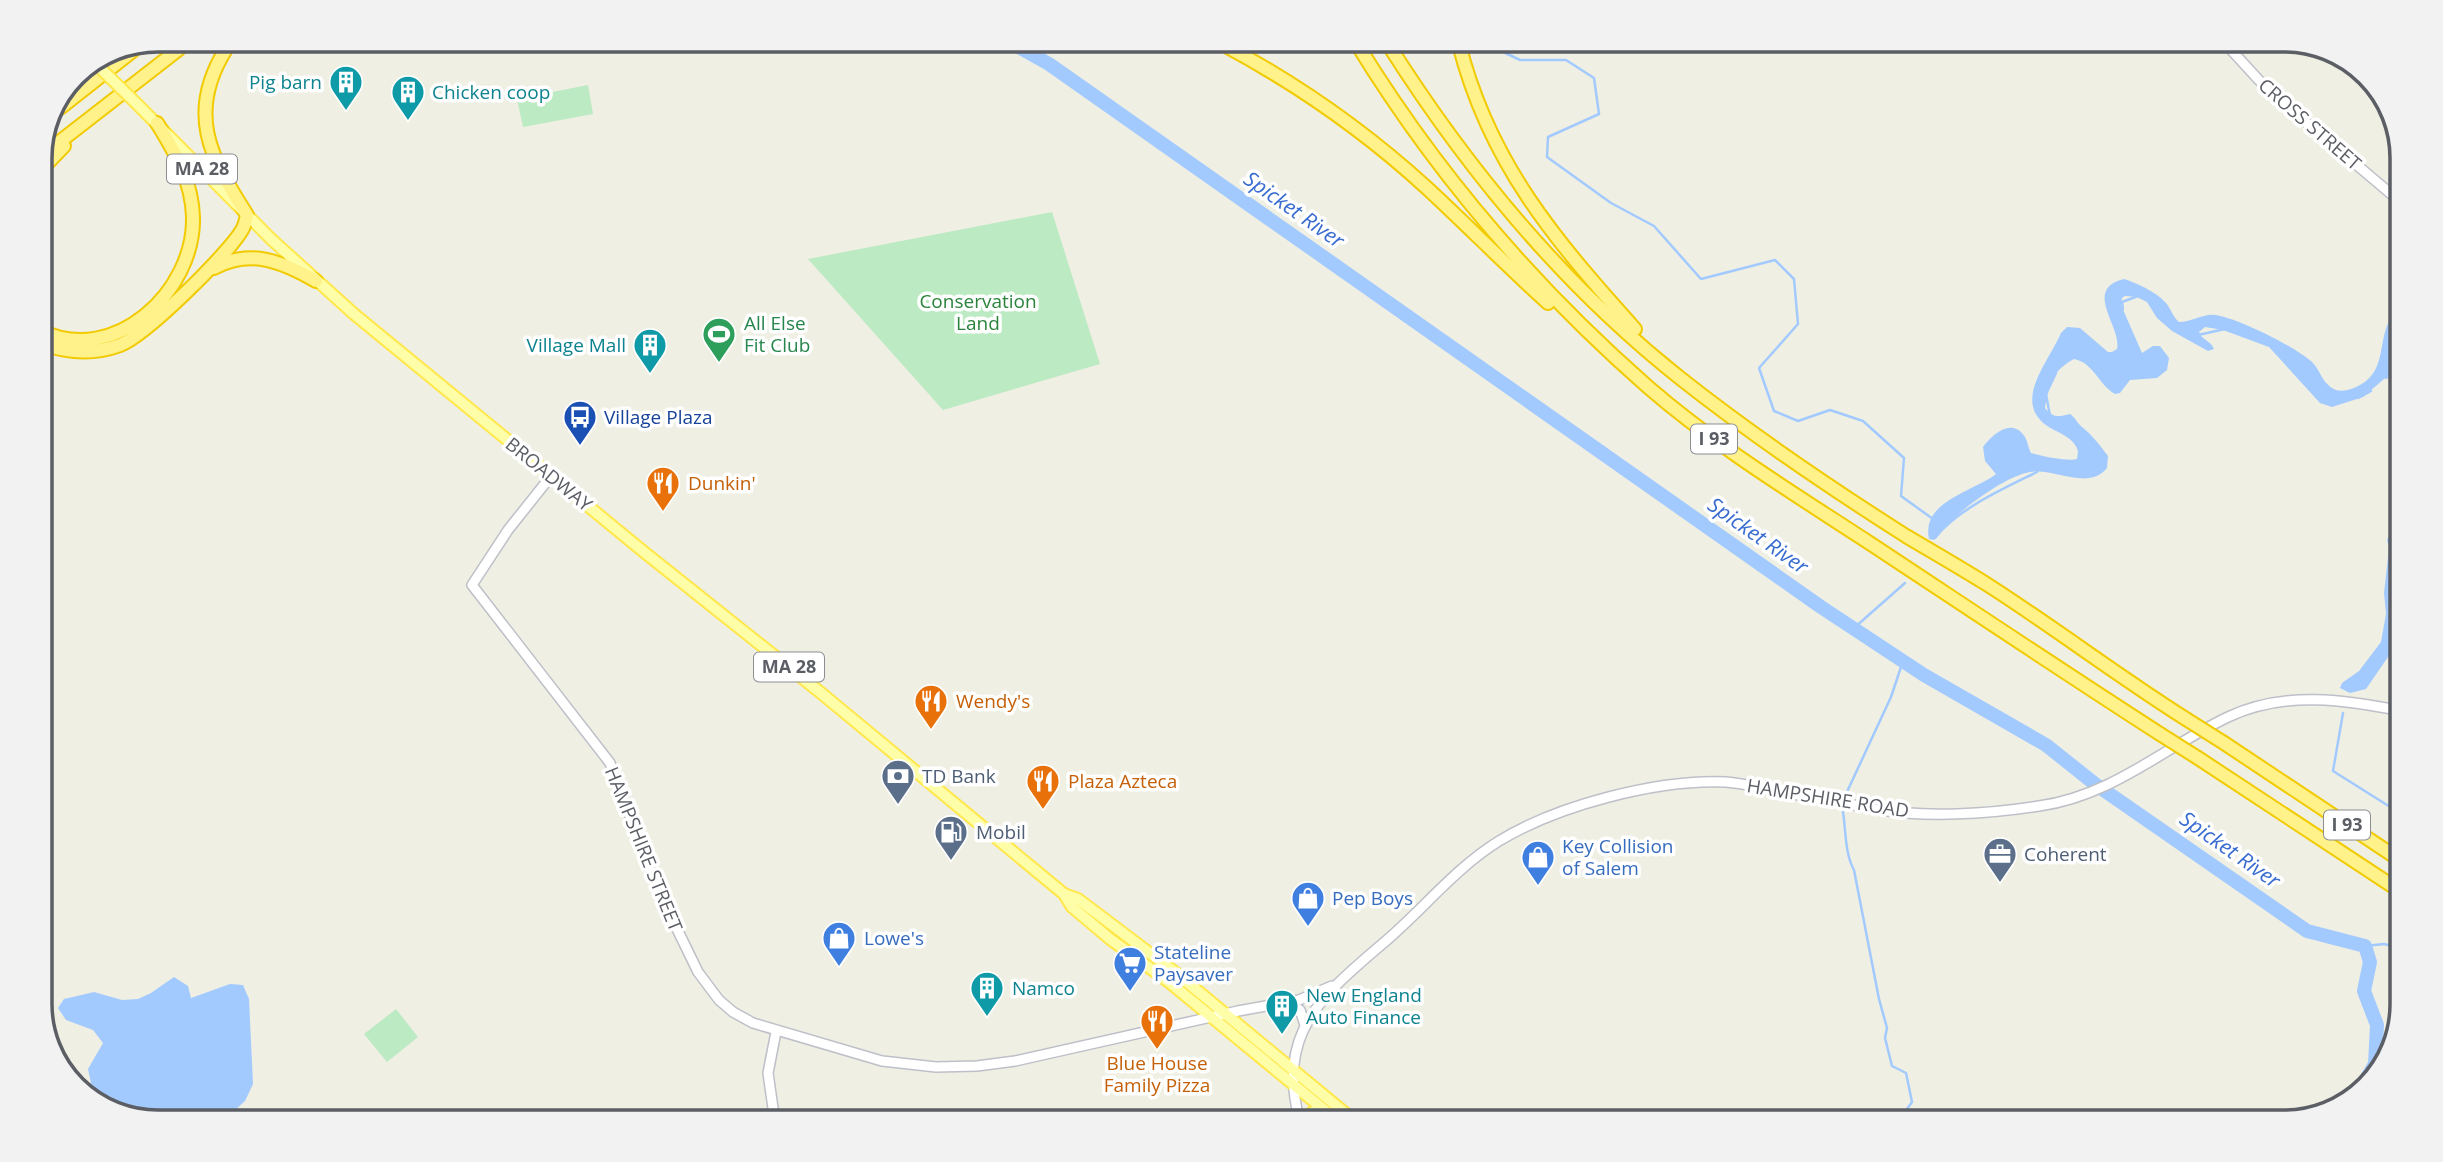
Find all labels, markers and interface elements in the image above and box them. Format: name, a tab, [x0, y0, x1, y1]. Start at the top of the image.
building icon: Pig barn	[327, 63, 365, 112]
place label: Pig barn	[249, 69, 322, 95]
street label: CROSS STREET	[2253, 72, 2367, 176]
building icon: Chicken coop	[389, 73, 427, 122]
place label: Chicken coop	[432, 79, 550, 105]
road number: MA 28	[167, 154, 237, 184]
water label: Spicket River	[1239, 164, 1351, 254]
park label: Conservation Land	[919, 288, 1037, 336]
place label: All Else Fit Club	[744, 310, 810, 358]
sports icon: All Else Fit Club	[700, 315, 738, 364]
building icon: Village Mall	[631, 326, 669, 375]
place label: Village Mall	[527, 332, 626, 358]
bus stop icon: Village Plaza	[561, 398, 599, 447]
place label: Village Plaza	[604, 404, 712, 430]
road number: I 93	[1691, 424, 1737, 454]
street label: BROADWAY	[500, 431, 598, 517]
restaurant icon: Dunkin'	[644, 464, 682, 513]
place label: Dunkin'	[688, 470, 756, 496]
water label: Spicket River	[1703, 490, 1815, 580]
road number: MA 28	[754, 652, 824, 682]
restaurant icon: Wendy's	[912, 682, 950, 731]
place label: Wendy's	[956, 688, 1030, 714]
bank icon: TD Bank	[879, 757, 917, 806]
restaurant icon: Plaza Azteca	[1024, 762, 1062, 811]
street label: HAMPSHIRE STREET	[599, 763, 689, 936]
place label: TD Bank	[922, 763, 996, 789]
place label: Plaza Azteca	[1068, 768, 1177, 794]
street label: HAMPSHIRE ROAD	[1745, 772, 1911, 824]
water label: Spicket River	[2175, 804, 2287, 894]
road number: I 93	[2324, 810, 2370, 840]
fuel station icon: Mobil	[932, 813, 970, 862]
place label: Mobil	[976, 819, 1026, 845]
place label: Key Collision of Salem	[1562, 833, 1673, 881]
office icon: Coherent	[1981, 835, 2019, 884]
shop icon: Key Collision of Salem	[1519, 838, 1557, 887]
place label: Coherent	[2024, 841, 2107, 867]
shop icon: Pep Boys	[1289, 879, 1327, 928]
place label: Pep Boys	[1332, 885, 1413, 911]
shop icon: Lowe's	[820, 919, 858, 968]
place label: Lowe's	[864, 925, 924, 951]
place label: Stateline Paysaver	[1154, 939, 1233, 987]
supermarket icon: Stateline Paysaver	[1111, 944, 1149, 993]
building icon: Namco	[968, 969, 1006, 1018]
place label: Namco	[1012, 975, 1075, 1001]
place label: New England Auto Finance	[1306, 982, 1422, 1030]
building icon: New England Auto Finance	[1263, 987, 1301, 1036]
restaurant icon: Blue House Family Pizza	[1138, 1002, 1176, 1051]
place label: Blue House Family Pizza	[1104, 1050, 1210, 1098]

